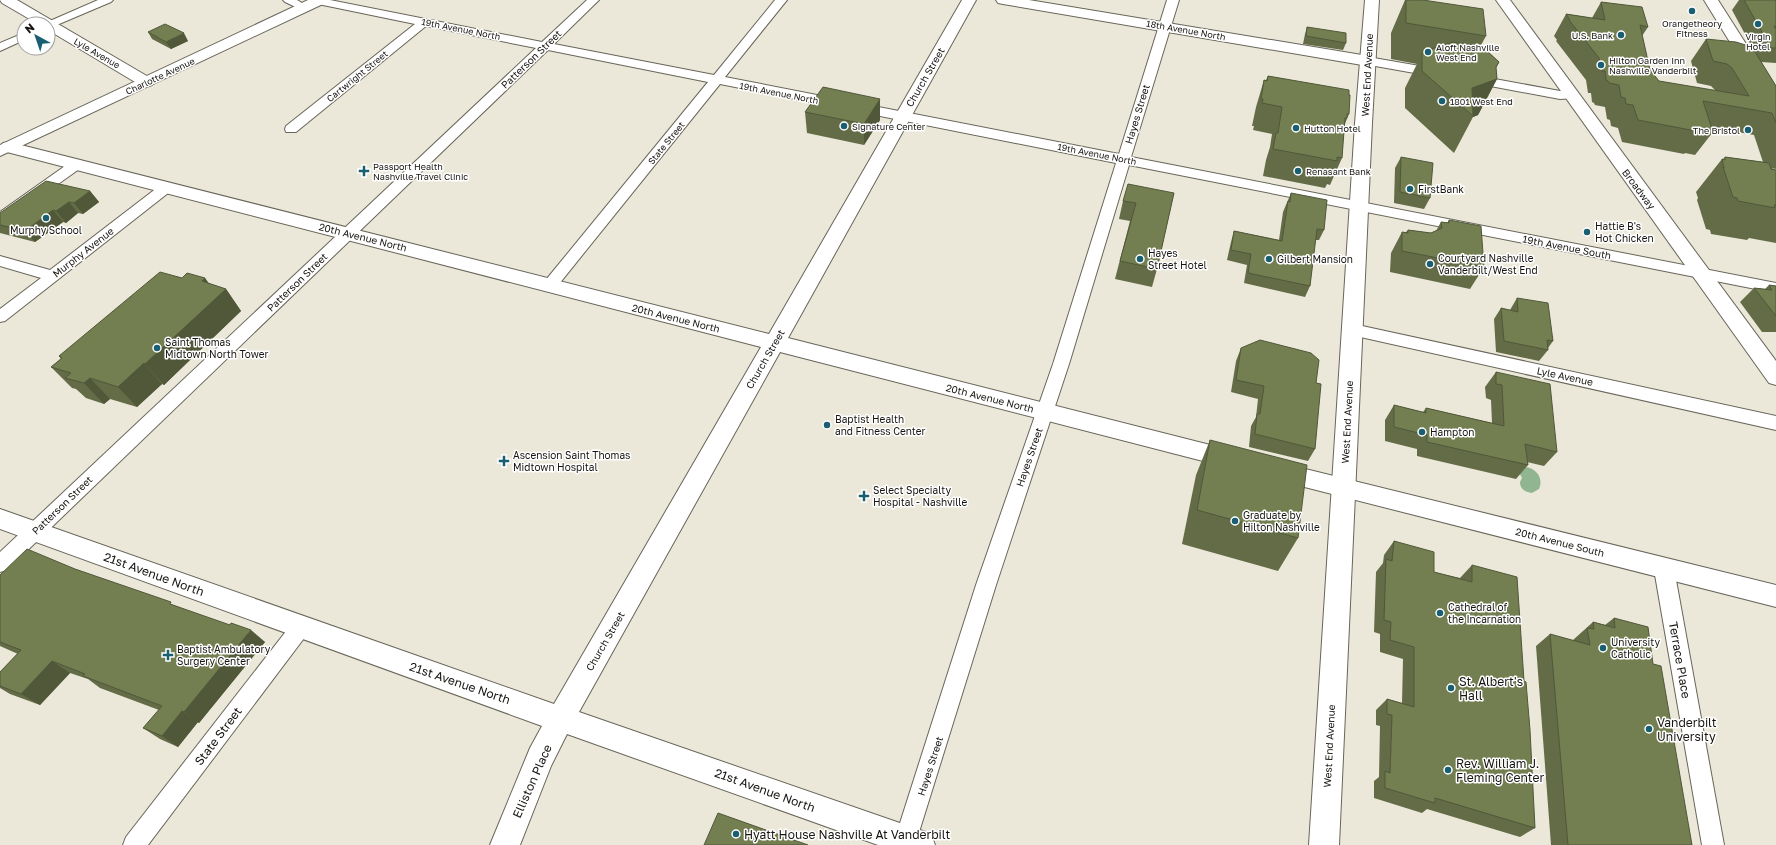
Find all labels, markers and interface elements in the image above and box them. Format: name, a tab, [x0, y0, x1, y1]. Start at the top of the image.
marker: Orangetheory Fitness	[1687, 6, 1697, 16]
north arrow	[16, 16, 56, 56]
street label: 19th Avenue North	[421, 16, 501, 42]
street label: 18th Avenue North	[1145, 18, 1227, 42]
place label: Orangetheory Fitness	[1662, 18, 1722, 39]
marker: Virgin Hotel	[1753, 19, 1763, 29]
text: N	[22, 20, 37, 36]
street label: Patterson Street	[498, 27, 564, 91]
place label: U.S. Bank	[1572, 30, 1613, 41]
marker: U.S. Bank	[1616, 30, 1626, 40]
place label: Virgin Hotel	[1745, 31, 1771, 52]
street label: West End Avenue	[1359, 33, 1375, 117]
street label: Lyle Avenue	[72, 35, 122, 71]
place label: Aloft Nashville West End	[1436, 42, 1500, 63]
street label: Church Street	[903, 45, 947, 109]
marker: Aloft Nashville West End	[1423, 47, 1433, 57]
street label: Cartwright Street	[324, 48, 390, 104]
street label: Charlotte Avenue	[124, 55, 196, 97]
place label: Hilton Garden Inn Nashville Vanderbilt	[1609, 55, 1697, 76]
marker: Hilton Garden Inn Nashville Vanderbilt	[1596, 60, 1606, 70]
street label: 19th Avenue North	[739, 80, 819, 106]
street label: Hayes Street	[1122, 83, 1152, 145]
marker: 1801 West End	[1437, 96, 1447, 106]
place label: 1801 West End	[1450, 96, 1513, 107]
street label: State Street	[645, 119, 687, 167]
marker: Signature Center	[839, 121, 849, 131]
place label: Signature Center	[852, 121, 926, 132]
marker: Hutton Hotel	[1291, 123, 1301, 133]
place label: Hutton Hotel	[1304, 123, 1361, 134]
place label: The Bristol	[1693, 125, 1740, 136]
marker: The Bristol	[1743, 125, 1753, 135]
street label: 19th Avenue North	[1057, 141, 1137, 167]
place label: Passport Health Nashville Travel Clinic	[373, 161, 468, 182]
marker: Passport Health Nashville Travel Clinic	[358, 165, 370, 177]
marker: Renasant Bank	[1293, 166, 1303, 176]
place label: Renasant Bank	[1306, 166, 1371, 177]
street label: Broadway	[1620, 167, 1658, 212]
place label: FirstBank	[1418, 183, 1464, 195]
marker: FirstBank	[1405, 184, 1415, 194]
marker: Murphy School	[41, 213, 51, 223]
street label: 20th Avenue North	[318, 220, 408, 254]
place label: Hattie B's Hot Chicken	[1595, 220, 1654, 244]
place label: Murphy School	[10, 224, 82, 236]
street label: Murphy Avenue	[50, 224, 116, 280]
marker: Hattie B's Hot Chicken	[1582, 227, 1592, 237]
street label: 19th Avenue South	[1522, 233, 1612, 261]
place label: Hayes Street Hotel	[1148, 247, 1207, 271]
street label: Patterson Street	[264, 250, 330, 314]
place label: Courtyard Nashville Vanderbilt/West End	[1438, 252, 1538, 276]
place label: Gilbert Mansion	[1277, 253, 1353, 265]
marker: Hayes Street Hotel	[1135, 254, 1145, 264]
marker: Gilbert Mansion	[1264, 254, 1274, 264]
marker: Courtyard Nashville Vanderbilt/West End	[1425, 259, 1435, 269]
street label: 20th Avenue North	[631, 301, 721, 335]
street label: Church Street	[743, 327, 787, 391]
place label: Saint Thomas Midtown North Tower	[165, 336, 268, 360]
marker: Saint Thomas Midtown North Tower	[152, 343, 162, 353]
street label: Lyle Avenue	[1536, 364, 1594, 388]
street label: West End Avenue	[1339, 380, 1355, 464]
street label: 20th Avenue North	[945, 381, 1035, 415]
place label: Baptist Health and Fitness Center	[835, 413, 926, 437]
marker: Baptist Health and Fitness Center	[822, 420, 832, 430]
street label: Hayes Street	[1013, 426, 1045, 488]
place label: Hampton	[1430, 426, 1474, 438]
marker: Hampton	[1417, 427, 1427, 437]
place label: Ascension Saint Thomas Midtown Hospital	[513, 449, 630, 473]
marker: Ascension Saint Thomas Midtown Hospital	[498, 455, 510, 467]
street label: Patterson Street	[29, 473, 95, 537]
place label: Select Specialty Hospital - Nashville	[873, 484, 967, 508]
marker: Select Specialty Hospital - Nashville	[858, 490, 870, 502]
place label: Graduate by Hilton Nashville	[1243, 509, 1320, 533]
marker: Graduate by Hilton Nashville	[1230, 516, 1240, 526]
street label: 20th Avenue South	[1514, 525, 1606, 559]
street label: 21st Avenue North	[102, 549, 206, 599]
place label: Cathedral of the Incarnation	[1448, 601, 1521, 625]
marker: Cathedral of the Incarnation	[1435, 608, 1445, 618]
street label: Church Street	[583, 609, 627, 673]
street label: Terrace Place	[1666, 620, 1694, 700]
place label: University Catholic	[1611, 636, 1660, 660]
place label: Baptist Ambulatory Surgery Center	[177, 643, 271, 667]
marker: University Catholic	[1598, 643, 1608, 653]
marker: Baptist Ambulatory Surgery Center	[162, 649, 174, 661]
street label: 21st Avenue North	[408, 659, 512, 707]
place label: St. Albert's Hall	[1459, 674, 1523, 703]
marker: St. Albert's Hall	[1446, 683, 1456, 693]
street label: State Street	[191, 704, 245, 768]
street label: West End Avenue	[1321, 704, 1337, 788]
place label: Vanderbilt University	[1657, 715, 1717, 744]
marker: Vanderbilt University	[1644, 724, 1654, 734]
street label: Hayes Street	[915, 735, 945, 797]
street label: Elliston Place	[509, 742, 555, 820]
place label: Rev. William J. Fleming Center	[1456, 756, 1545, 785]
street label: 21st Avenue North	[713, 765, 817, 815]
marker: Rev. William J. Fleming Center	[1443, 765, 1453, 775]
place label: Hyatt House Nashville At Vanderbilt	[744, 827, 950, 842]
marker: Hyatt House Nashville At Vanderbilt	[731, 829, 741, 839]

